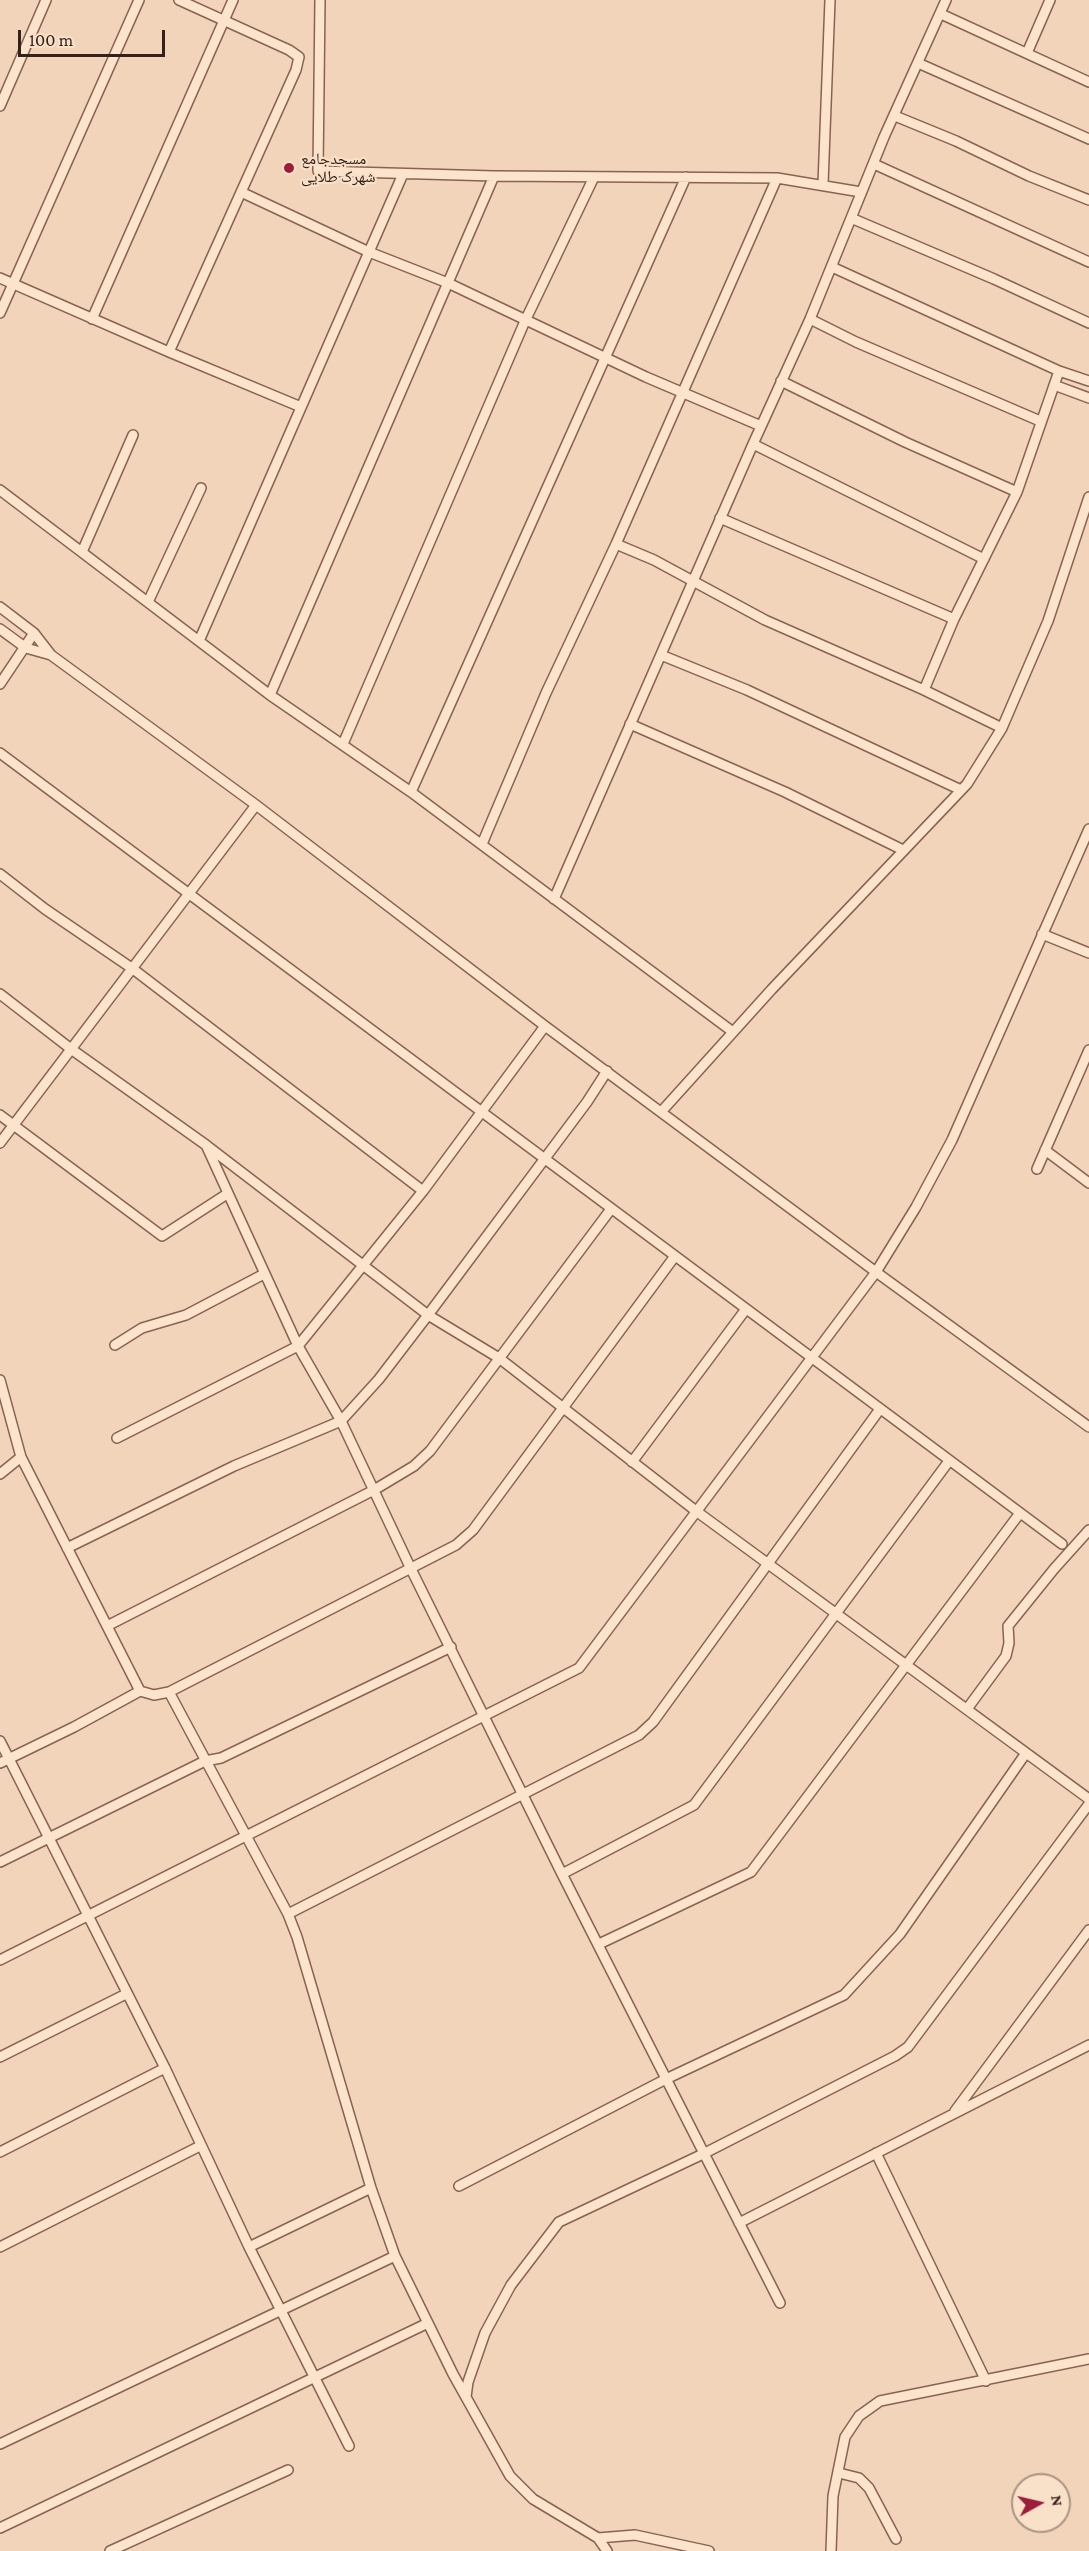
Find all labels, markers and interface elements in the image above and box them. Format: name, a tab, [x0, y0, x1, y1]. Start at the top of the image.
scale bar	[21, 18, 168, 56]
text: 100 m	[29, 30, 73, 50]
place label: مسجدجامع شهرک طلایی	[301, 149, 375, 187]
marker: مسجدجامع شهرک طلایی	[282, 161, 296, 175]
north arrow	[1011, 2473, 1071, 2533]
text: N	[1048, 2494, 1067, 2507]

